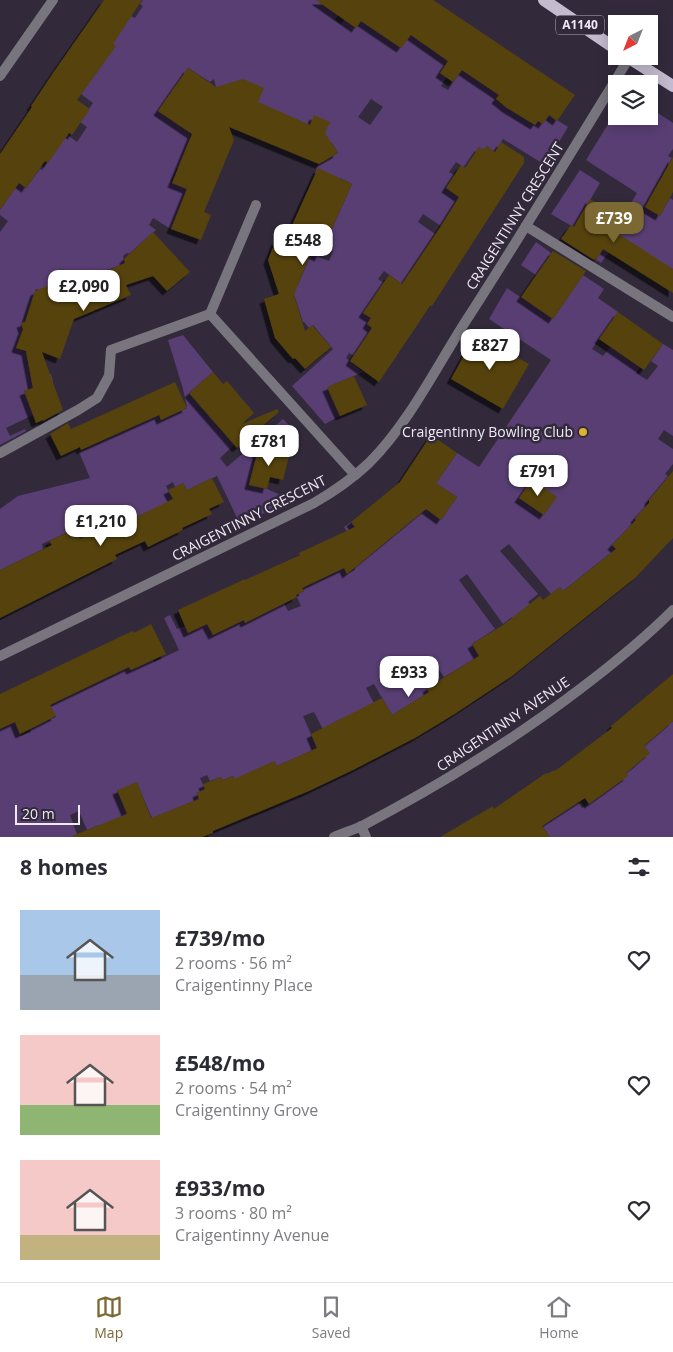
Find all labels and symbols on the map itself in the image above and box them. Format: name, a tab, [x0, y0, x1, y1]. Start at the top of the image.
north arrow	[608, 15, 658, 65]
road number: A1140	[556, 16, 604, 34]
street label: CRAIGENTINNY CRESCENT	[461, 138, 568, 293]
pin: £739	[584, 202, 644, 244]
pin: £548	[273, 224, 333, 266]
pin: £2,090	[43, 270, 125, 312]
pin: £827	[460, 328, 520, 371]
place label: Craigentinny Bowling Club	[402, 422, 573, 441]
pin: £781	[239, 424, 299, 467]
marker: Craigentinny Bowling Club	[577, 426, 589, 438]
pin: £791	[508, 454, 568, 497]
street label: CRAIGENTINNY CRESCENT	[168, 470, 329, 565]
pin: £1,210	[60, 504, 142, 547]
pin: £933	[379, 656, 439, 698]
street label: CRAIGENTINNY AVENUE	[433, 672, 573, 775]
scale bar	[15, 802, 80, 825]

